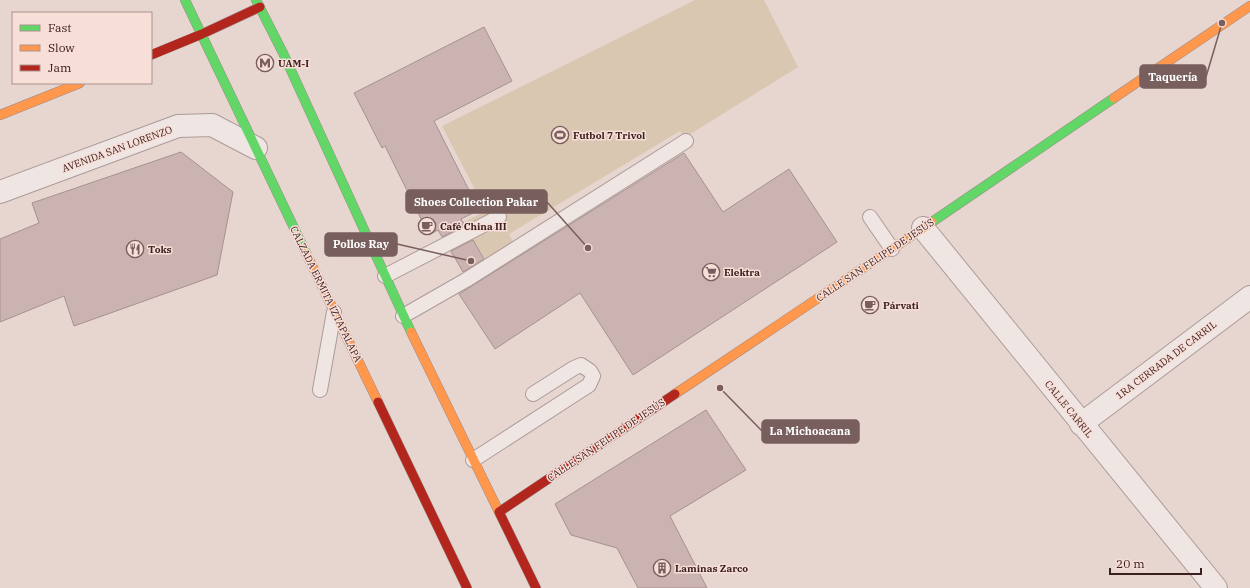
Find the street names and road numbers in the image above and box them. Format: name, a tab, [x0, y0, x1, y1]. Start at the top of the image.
street label: AVENIDA SAN LORENZO	[60, 123, 174, 175]
street label: CALLE SAN FELIPE DE JESÚS	[814, 216, 937, 304]
street label: CALZADA ERMITA IZTAPALAPA	[287, 224, 365, 364]
street label: 1RA CERRADA DE CARRIL	[1113, 318, 1219, 402]
street label: CALLE CARRIL	[1042, 378, 1096, 440]
street label: CALLE SAN FELIPE DE JESÚS	[545, 396, 668, 484]

